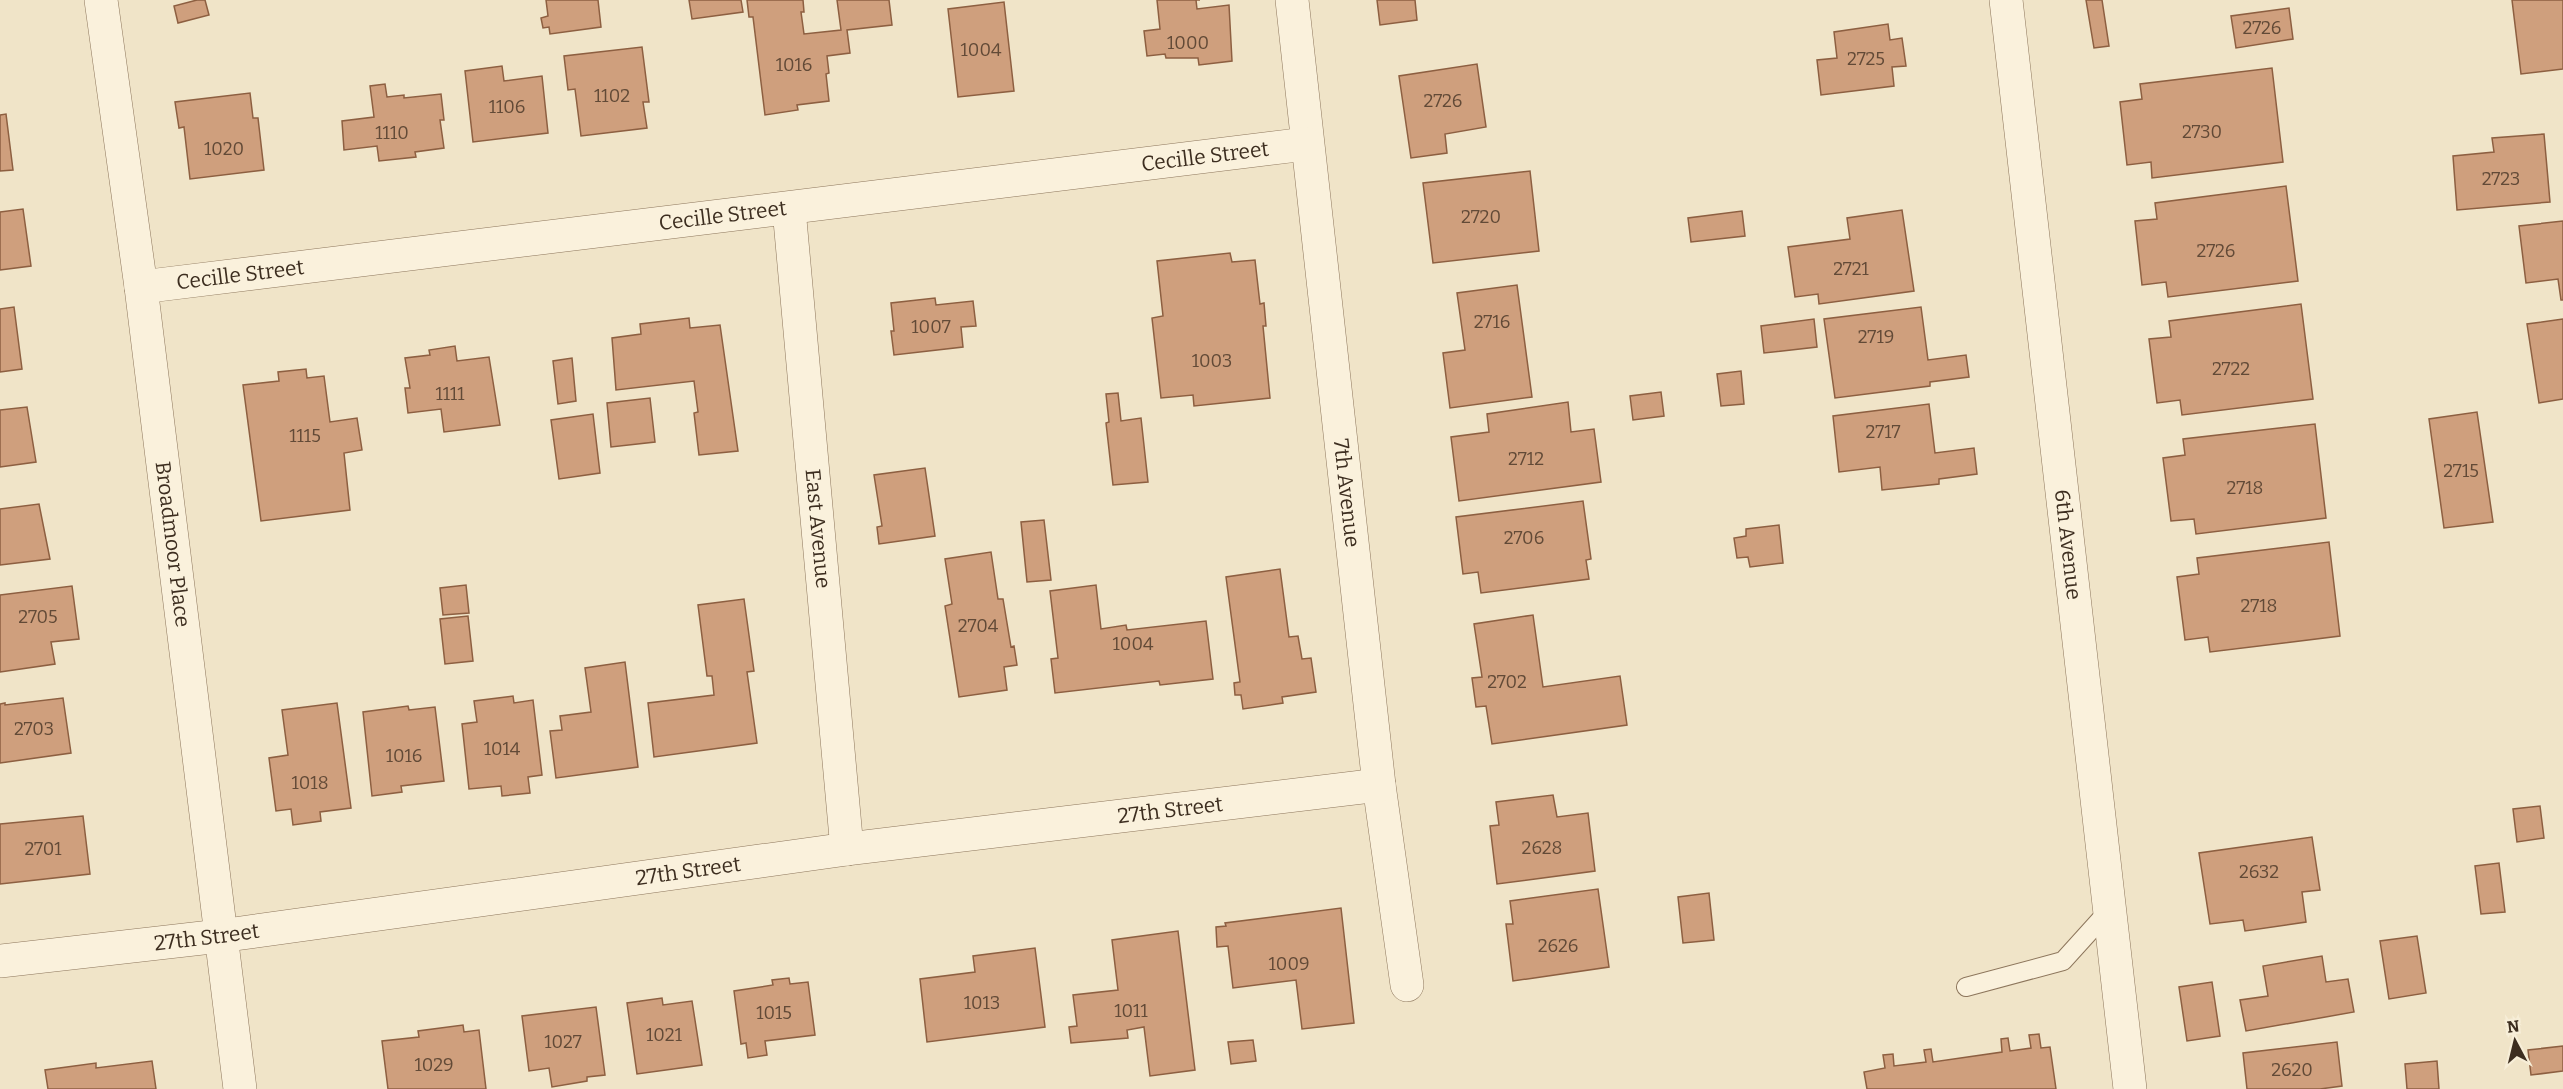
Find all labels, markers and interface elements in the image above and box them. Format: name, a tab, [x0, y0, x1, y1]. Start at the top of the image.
house number: 2726	[2243, 17, 2281, 39]
house number: 1000	[1167, 32, 1209, 54]
house number: 1004	[961, 39, 1002, 61]
house number: 2725	[1847, 48, 1885, 70]
house number: 1016	[776, 54, 812, 76]
house number: 1102	[594, 85, 630, 107]
house number: 2726	[1424, 90, 1462, 112]
house number: 1106	[489, 96, 525, 118]
house number: 2730	[2182, 121, 2222, 143]
house number: 1110	[375, 122, 409, 144]
street label: Cecille Street	[1140, 136, 1271, 177]
house number: 1020	[204, 138, 244, 160]
house number: 2723	[2482, 168, 2520, 190]
street label: Cecille Street	[657, 195, 788, 236]
house number: 2720	[1461, 206, 1501, 228]
house number: 2726	[2197, 240, 2235, 262]
street label: Cecille Street	[175, 254, 306, 296]
house number: 2721	[1833, 258, 1869, 280]
house number: 2716	[1474, 311, 1510, 333]
house number: 1007	[911, 316, 951, 338]
house number: 2719	[1858, 326, 1894, 348]
house number: 1003	[1192, 350, 1232, 372]
house number: 2722	[2212, 358, 2250, 380]
house number: 1111	[435, 383, 465, 405]
house number: 2717	[1866, 421, 1900, 443]
house number: 1115	[289, 425, 321, 447]
street label: 7th Avenue	[1328, 437, 1366, 549]
house number: 2712	[1508, 448, 1544, 470]
street label: Broadmoor Place	[150, 460, 196, 629]
house number: 2715	[2443, 460, 2479, 482]
street label: East Avenue	[800, 468, 836, 590]
house number: 2718	[2227, 477, 2263, 499]
street label: 6th Avenue	[2049, 488, 2087, 601]
house number: 2706	[1504, 527, 1544, 549]
house number: 2718	[2241, 595, 2277, 617]
house number: 2705	[18, 606, 58, 628]
house number: 2704	[958, 615, 999, 637]
house number: 1004	[1113, 633, 1154, 655]
house number: 2702	[1487, 671, 1527, 693]
house number: 2703	[14, 718, 54, 740]
house number: 1014	[484, 738, 521, 760]
house number: 1016	[386, 745, 422, 767]
house number: 1018	[292, 772, 328, 794]
street label: 27th Street	[1116, 791, 1225, 829]
house number: 2628	[1522, 837, 1562, 859]
house number: 2701	[24, 838, 62, 860]
street label: 27th Street	[634, 851, 743, 891]
house number: 2632	[2239, 861, 2279, 883]
street label: 27th Street	[153, 918, 261, 956]
house number: 2626	[1538, 935, 1578, 957]
house number: 1009	[1269, 953, 1309, 975]
house number: 1013	[964, 992, 1000, 1014]
house number: 1011	[1114, 1000, 1148, 1022]
house number: 1015	[756, 1002, 792, 1024]
north arrow	[2485, 1011, 2545, 1071]
text: N	[2506, 1016, 2521, 1037]
house number: 1021	[646, 1024, 683, 1046]
house number: 1027	[544, 1031, 582, 1053]
house number: 1029	[414, 1054, 454, 1076]
house number: 2620	[2271, 1059, 2313, 1081]

